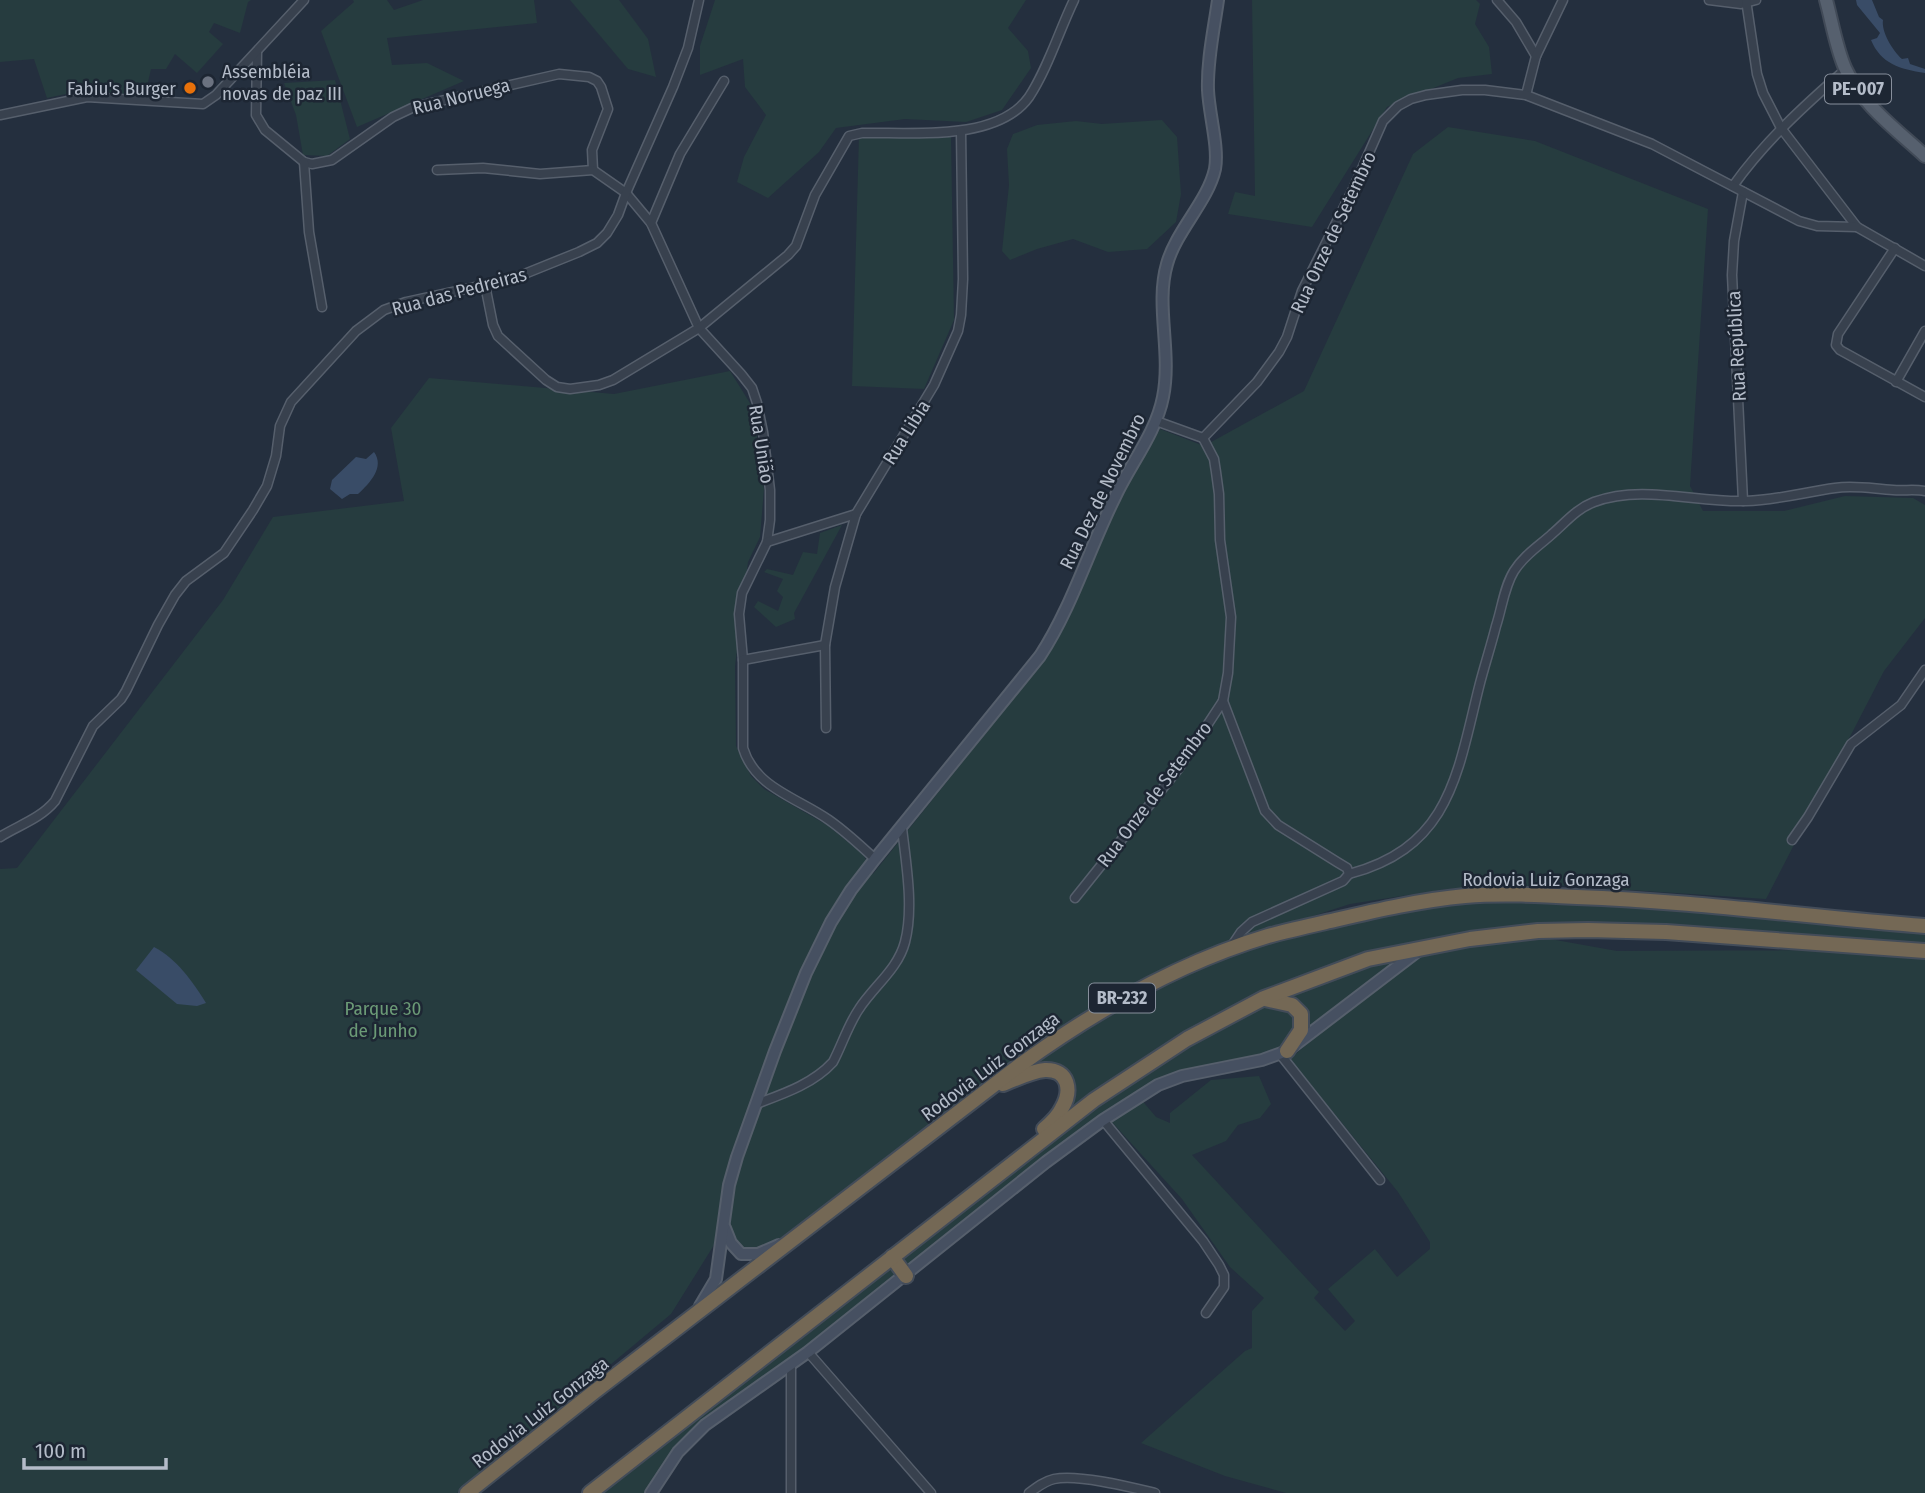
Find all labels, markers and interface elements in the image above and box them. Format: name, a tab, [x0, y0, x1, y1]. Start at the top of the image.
place label: Assembléia novas de paz III	[222, 60, 342, 105]
street label: Rua Noruega	[410, 73, 512, 120]
marker: Assembléia novas de paz III	[200, 74, 216, 90]
road number: PE-007	[1825, 74, 1891, 104]
place label: Fabiu's Burger	[67, 77, 176, 100]
marker: Fabiu's Burger	[182, 80, 198, 96]
street label: Rua Onze de Setembro	[1286, 147, 1381, 317]
street label: Rua das Pedreiras	[389, 262, 529, 321]
street label: Rua República	[1722, 290, 1751, 402]
street label: Rua Libia	[878, 396, 935, 469]
street label: Rua União	[744, 403, 779, 485]
street label: Rua Dez de Novembro	[1055, 410, 1150, 573]
street label: Rua Onze de Setembro	[1092, 717, 1217, 872]
street label: Rodovia Luiz Gonzaga	[1462, 868, 1630, 891]
road number: BR-232	[1089, 984, 1155, 1013]
park label: Parque 30 de Junho	[345, 997, 421, 1042]
street label: Rodovia Luiz Gonzaga	[917, 1007, 1064, 1126]
street label: Rodovia Luiz Gonzaga	[467, 1352, 613, 1473]
scale bar	[24, 1426, 166, 1470]
text: 100 m	[35, 1438, 86, 1464]

